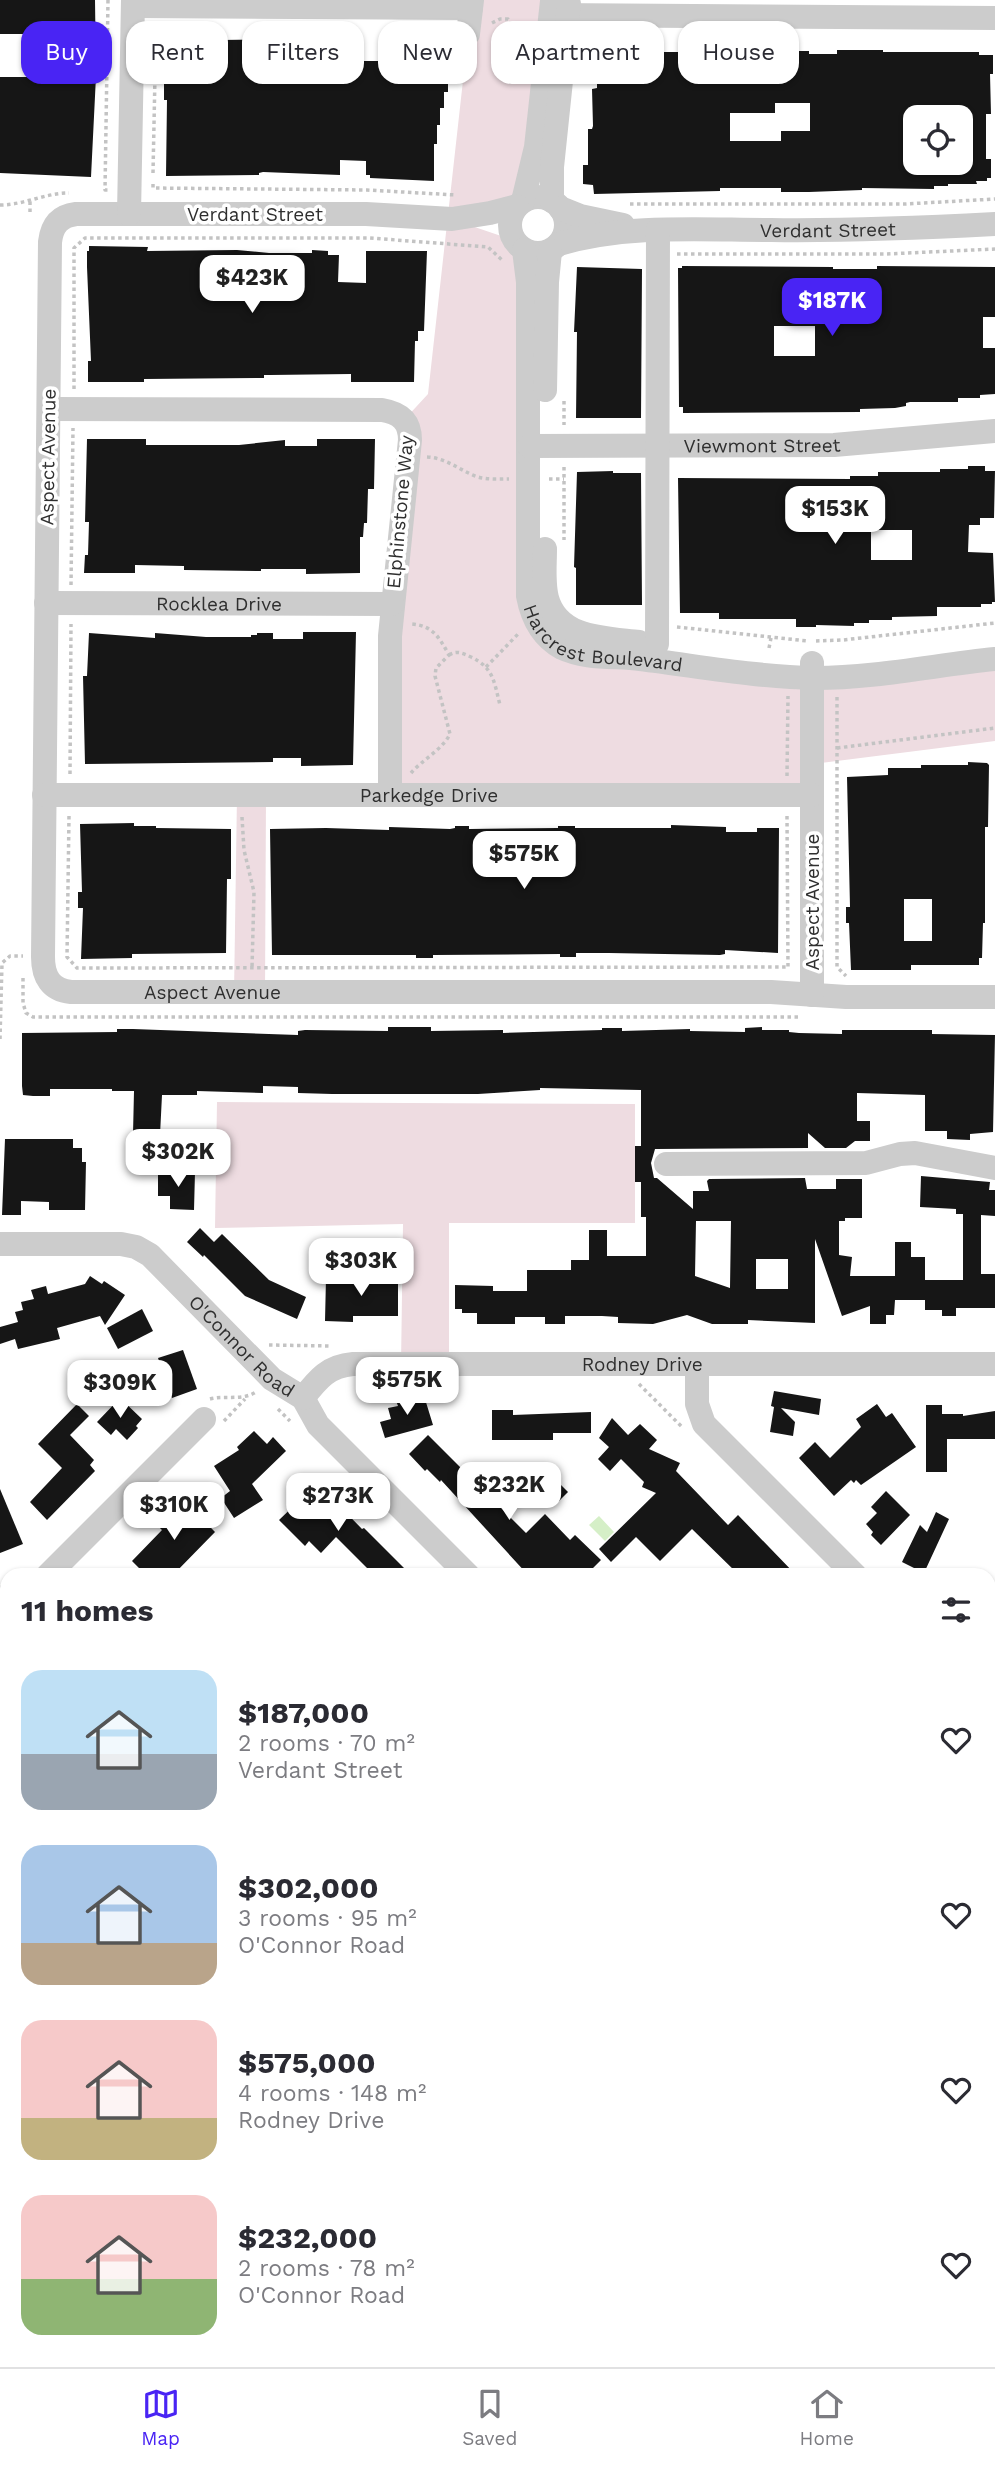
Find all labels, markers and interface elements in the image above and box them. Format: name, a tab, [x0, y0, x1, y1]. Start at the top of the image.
chip: Buy	[21, 21, 112, 84]
chip: Rent	[126, 21, 228, 84]
chip: Filters	[242, 21, 364, 84]
chip: New	[378, 21, 477, 84]
chip: Apartment	[491, 21, 664, 84]
chip: House	[678, 21, 799, 84]
map controls	[903, 105, 973, 175]
button: locate	[903, 105, 973, 175]
street label: Verdant Street	[187, 203, 323, 226]
street label: Verdant Street	[760, 217, 896, 242]
pin: $423K	[203, 256, 301, 315]
text: $423K	[216, 264, 288, 291]
pin: $187K	[783, 278, 881, 338]
text: $187K	[798, 287, 866, 314]
street label: Aspect Avenue	[35, 388, 61, 526]
street label: Viewmont Street	[684, 433, 841, 457]
street label: Elphinstone Way	[382, 434, 418, 590]
pin: $153K	[786, 486, 884, 546]
text: $153K	[801, 495, 869, 522]
street label: Rocklea Drive	[156, 592, 282, 615]
street label: Harcrest Boulevard	[519, 601, 684, 676]
street label: Parkedge Drive	[360, 784, 498, 807]
pin: $575K	[475, 832, 573, 891]
street label: Aspect Avenue	[801, 834, 824, 970]
text: $575K	[489, 840, 559, 867]
street label: Aspect Avenue	[144, 981, 281, 1004]
pin: $302K	[129, 1130, 227, 1189]
text: $302K	[142, 1138, 214, 1165]
pin: $303K	[312, 1238, 410, 1298]
text: $303K	[325, 1247, 397, 1274]
street label: O'Connor Road	[184, 1290, 299, 1402]
street label: Rodney Drive	[582, 1353, 703, 1376]
pin: $575K	[358, 1358, 456, 1417]
pin: $309K	[71, 1360, 169, 1420]
text: $575K	[372, 1366, 442, 1393]
text: $309K	[83, 1369, 157, 1396]
pin: $232K	[460, 1462, 558, 1522]
text: $232K	[473, 1471, 545, 1498]
pin: $273K	[289, 1474, 387, 1533]
pin: $310K	[125, 1482, 223, 1542]
text: $273K	[302, 1482, 374, 1509]
text: $310K	[139, 1491, 209, 1518]
icon: filters	[937, 1591, 975, 1629]
text: 11 homes	[21, 1593, 154, 1628]
text: $187,000	[238, 1695, 369, 1730]
icon: home	[77, 1698, 161, 1782]
icon: heart	[937, 1721, 975, 1759]
text: 2 rooms · 70 m²	[238, 1730, 415, 1757]
text: Verdant Street	[238, 1757, 402, 1784]
text: $302,000	[238, 1870, 379, 1905]
icon: home	[77, 1873, 161, 1957]
icon: heart	[937, 1896, 975, 1934]
text: 3 rooms · 95 m²	[238, 1905, 417, 1932]
text: O'Connor Road	[238, 1932, 405, 1959]
text: $575,000	[238, 2045, 376, 2080]
icon: home	[77, 2048, 161, 2132]
icon: heart	[937, 2071, 975, 2109]
text: 4 rooms · 148 m²	[238, 2080, 426, 2107]
text: Rodney Drive	[238, 2107, 384, 2134]
text: $232,000	[238, 2220, 377, 2255]
icon: home	[77, 2223, 161, 2307]
icon: heart	[937, 2246, 975, 2284]
text: 2 rooms · 78 m²	[238, 2255, 415, 2282]
text: O'Connor Road	[238, 2282, 405, 2309]
tab: Map	[141, 2385, 180, 2450]
tab: Saved	[462, 2385, 517, 2450]
tab: Home	[800, 2385, 854, 2450]

